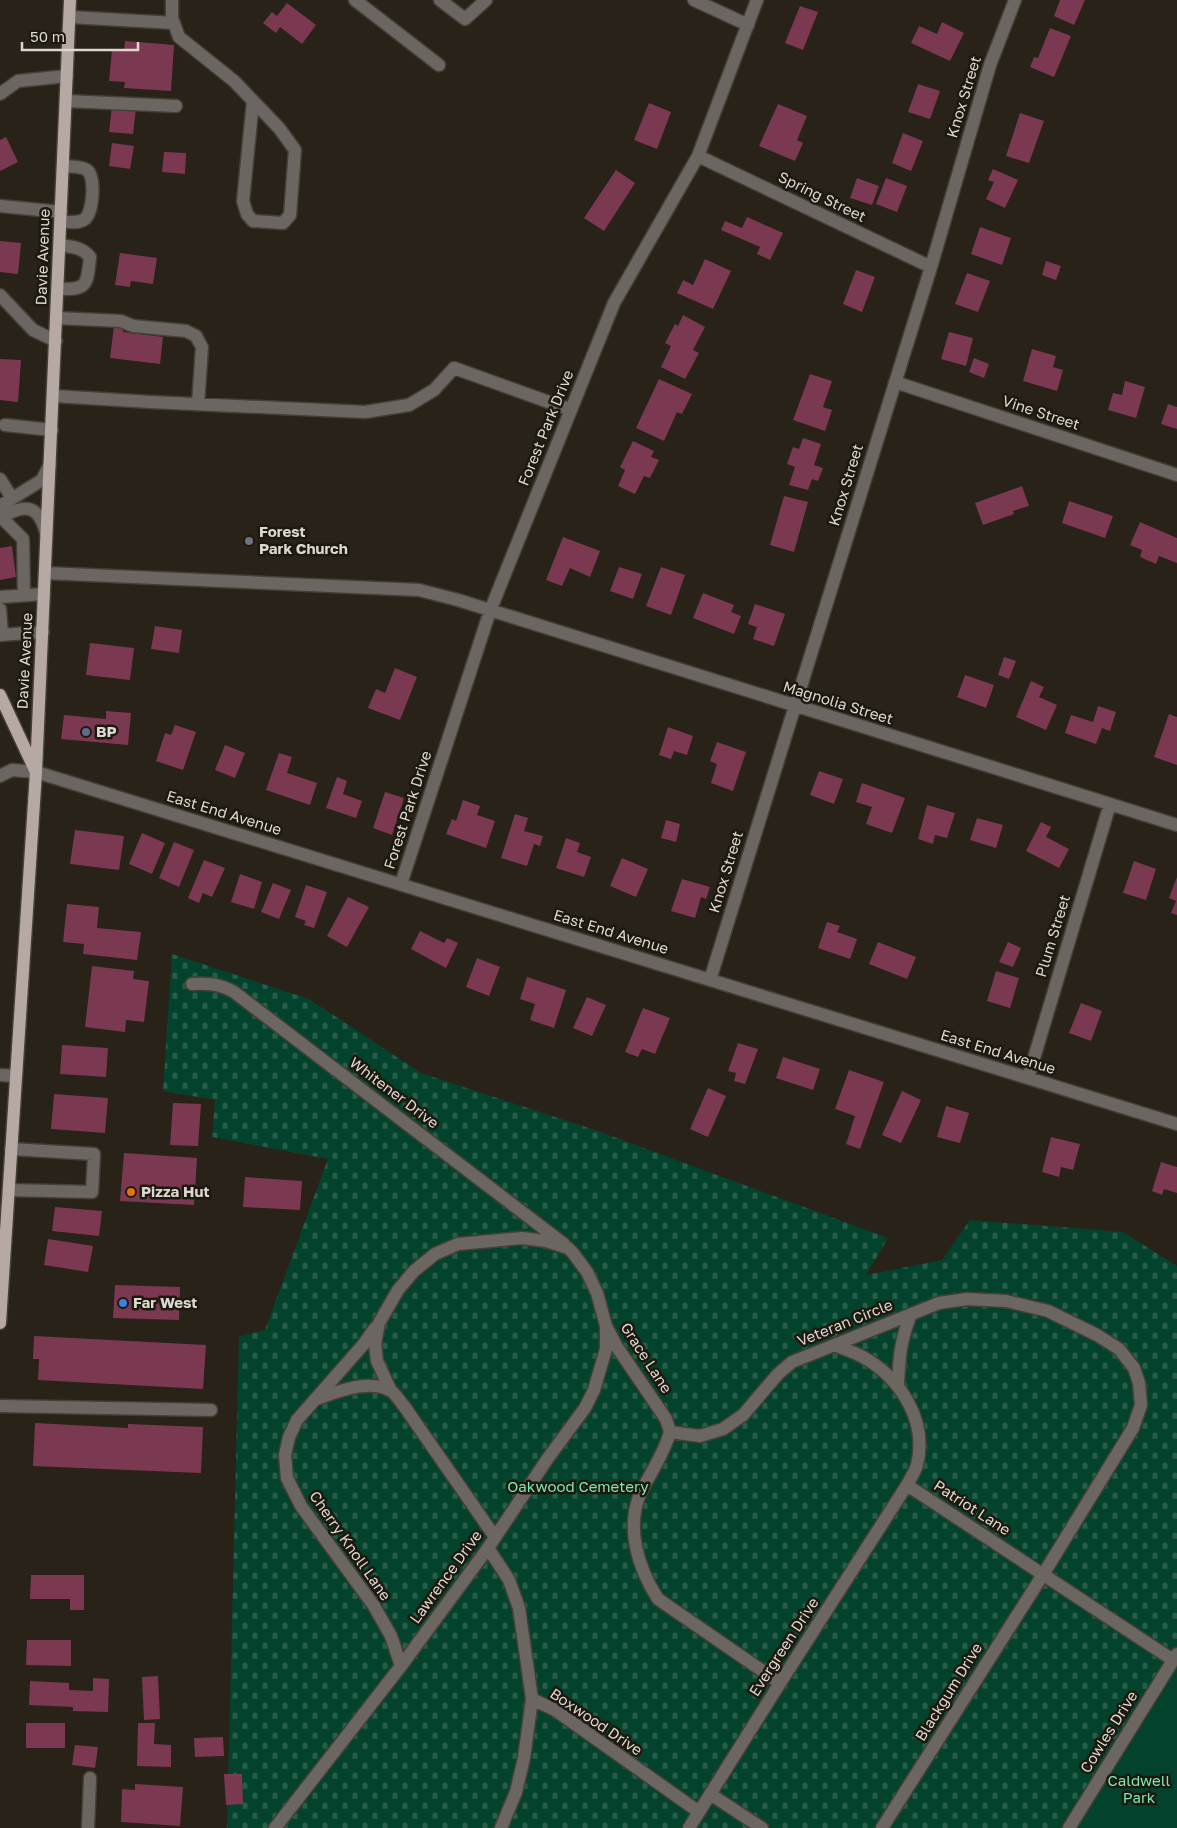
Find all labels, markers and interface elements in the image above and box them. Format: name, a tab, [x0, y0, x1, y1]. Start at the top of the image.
scale bar	[22, 20, 139, 52]
text: 50 m	[30, 27, 65, 45]
street label: Knox Street	[942, 54, 984, 140]
street label: Spring Street	[776, 167, 869, 225]
street label: Davie Avenue	[31, 208, 53, 305]
street label: Forest Park Drive	[514, 367, 577, 488]
street label: Vine Street	[1000, 391, 1082, 433]
street label: Knox Street	[824, 442, 866, 528]
place label: Forest Park Church	[259, 522, 348, 557]
marker: Forest Park Church	[243, 535, 255, 547]
street label: Davie Avenue	[12, 612, 36, 710]
street label: Magnolia Street	[781, 677, 896, 727]
place label: BP	[96, 722, 117, 740]
marker: BP	[80, 726, 92, 738]
street label: Forest Park Drive	[379, 748, 435, 871]
street label: East End Avenue	[165, 786, 284, 838]
street label: Knox Street	[704, 829, 746, 915]
street label: Plum Street	[1031, 892, 1073, 979]
street label: East End Avenue	[552, 905, 671, 957]
street label: East End Avenue	[939, 1025, 1058, 1077]
street label: Whitener Drive	[346, 1053, 443, 1132]
place label: Pizza Hut	[141, 1182, 209, 1200]
marker: Pizza Hut	[125, 1186, 137, 1198]
place label: Far West	[133, 1293, 197, 1311]
street label: Veteran Circle	[794, 1295, 895, 1349]
marker: Far West	[117, 1297, 129, 1309]
street label: Grace Lane	[617, 1319, 676, 1396]
street label: Patriot Lane	[931, 1476, 1014, 1539]
park label: Oakwood Cemetery	[507, 1477, 649, 1495]
street label: Cherry Knoll Lane	[306, 1487, 395, 1604]
street label: Lawrence Drive	[405, 1526, 485, 1626]
street label: Evergreen Drive	[745, 1594, 822, 1699]
street label: Blackgum Drive	[911, 1639, 986, 1744]
street label: Boxwood Drive	[547, 1684, 646, 1759]
street label: Cowles Drive	[1076, 1687, 1141, 1776]
park label: Caldwell Park	[1108, 1771, 1171, 1806]

